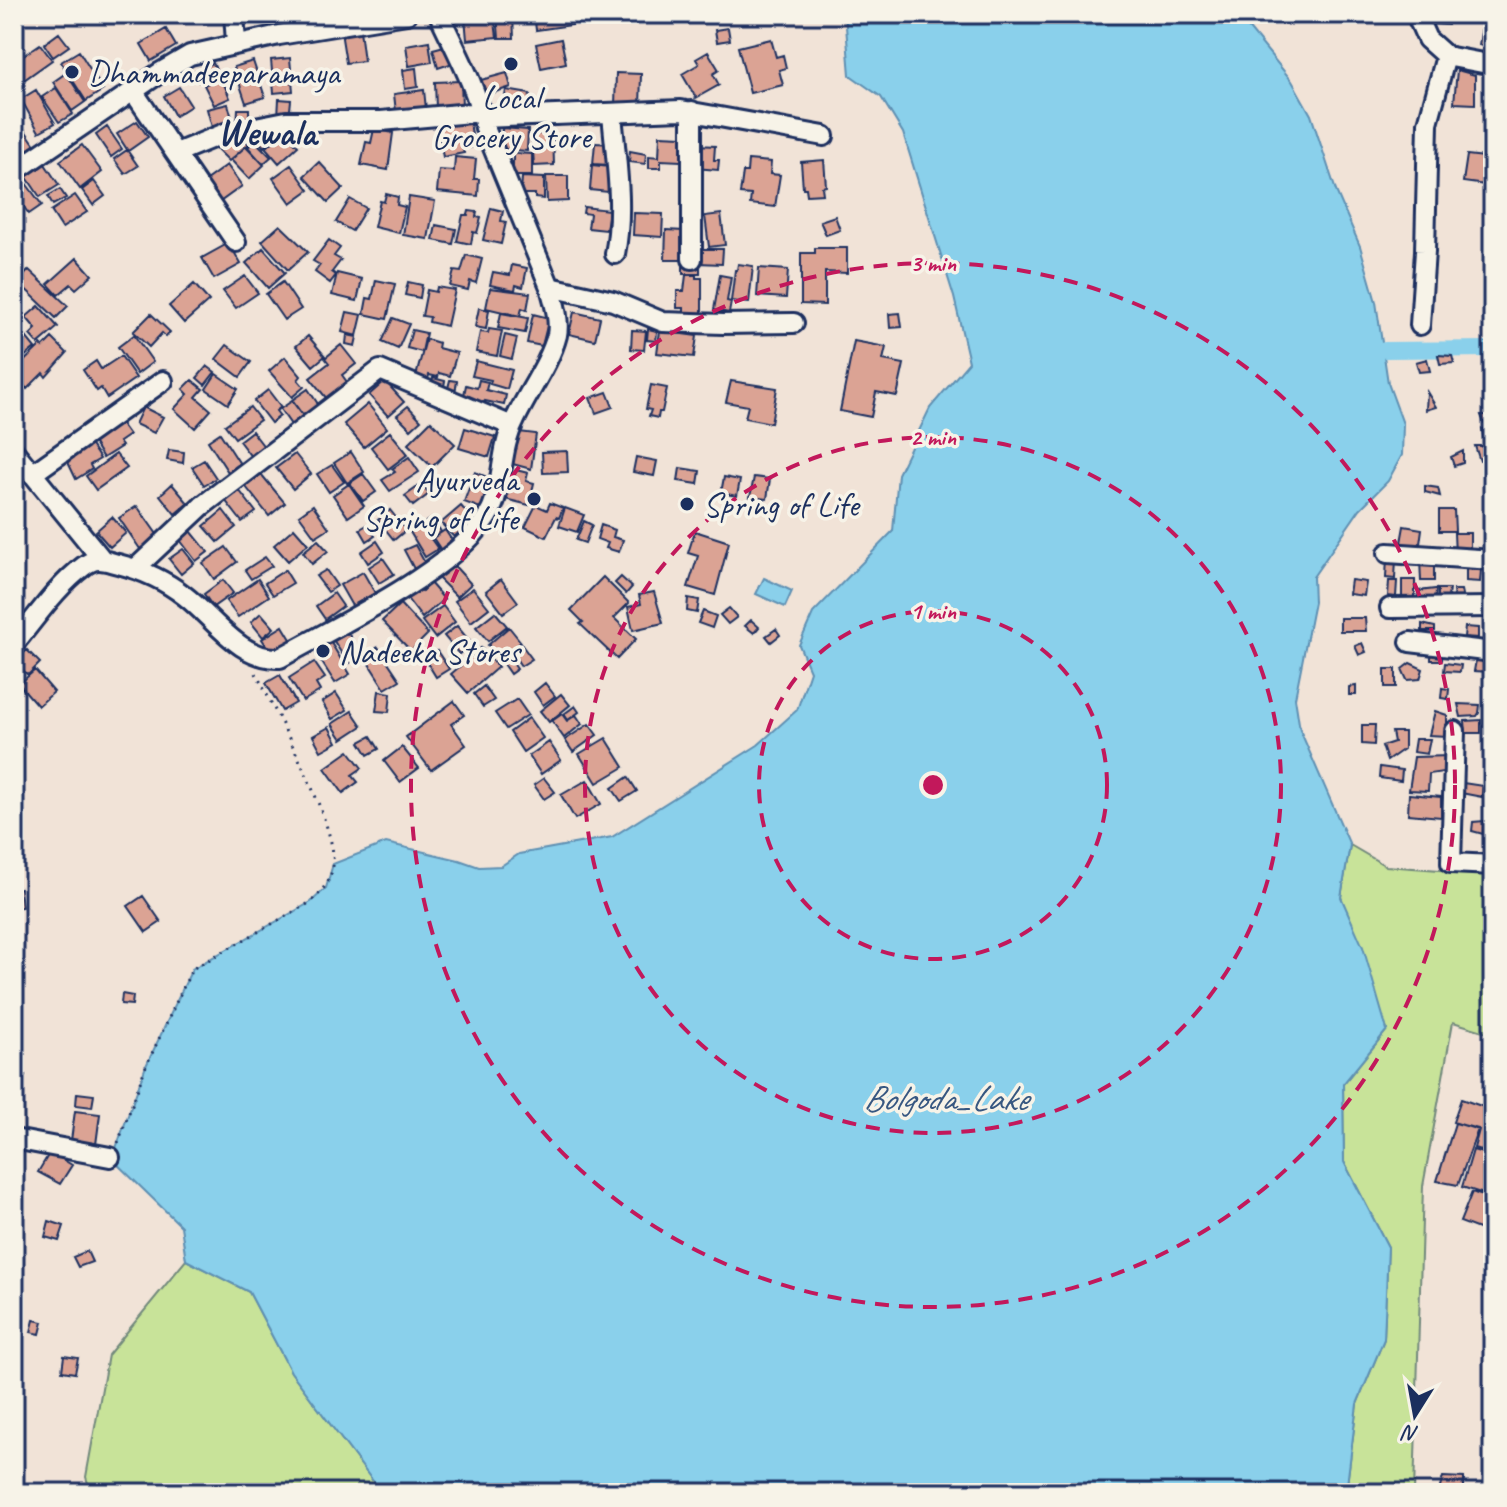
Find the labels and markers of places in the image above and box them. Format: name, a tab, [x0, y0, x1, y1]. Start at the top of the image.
place label: Dhammadeeparamaya	[88, 51, 342, 94]
marker: Local Grocery Store	[502, 55, 520, 73]
marker: Dhammadeeparamaya	[63, 63, 81, 81]
place label: Local Grocery Store	[432, 76, 593, 158]
place label: Ayurveda Spring of Life	[363, 458, 521, 540]
place label: Spring of Life	[703, 483, 861, 526]
marker: Ayurveda Spring of Life	[525, 490, 543, 508]
marker: Spring of Life	[678, 495, 696, 513]
place label: Nadeeka Stores	[339, 630, 522, 673]
marker: Nadeeka Stores	[314, 642, 332, 660]
centre of rings	[919, 771, 947, 799]

